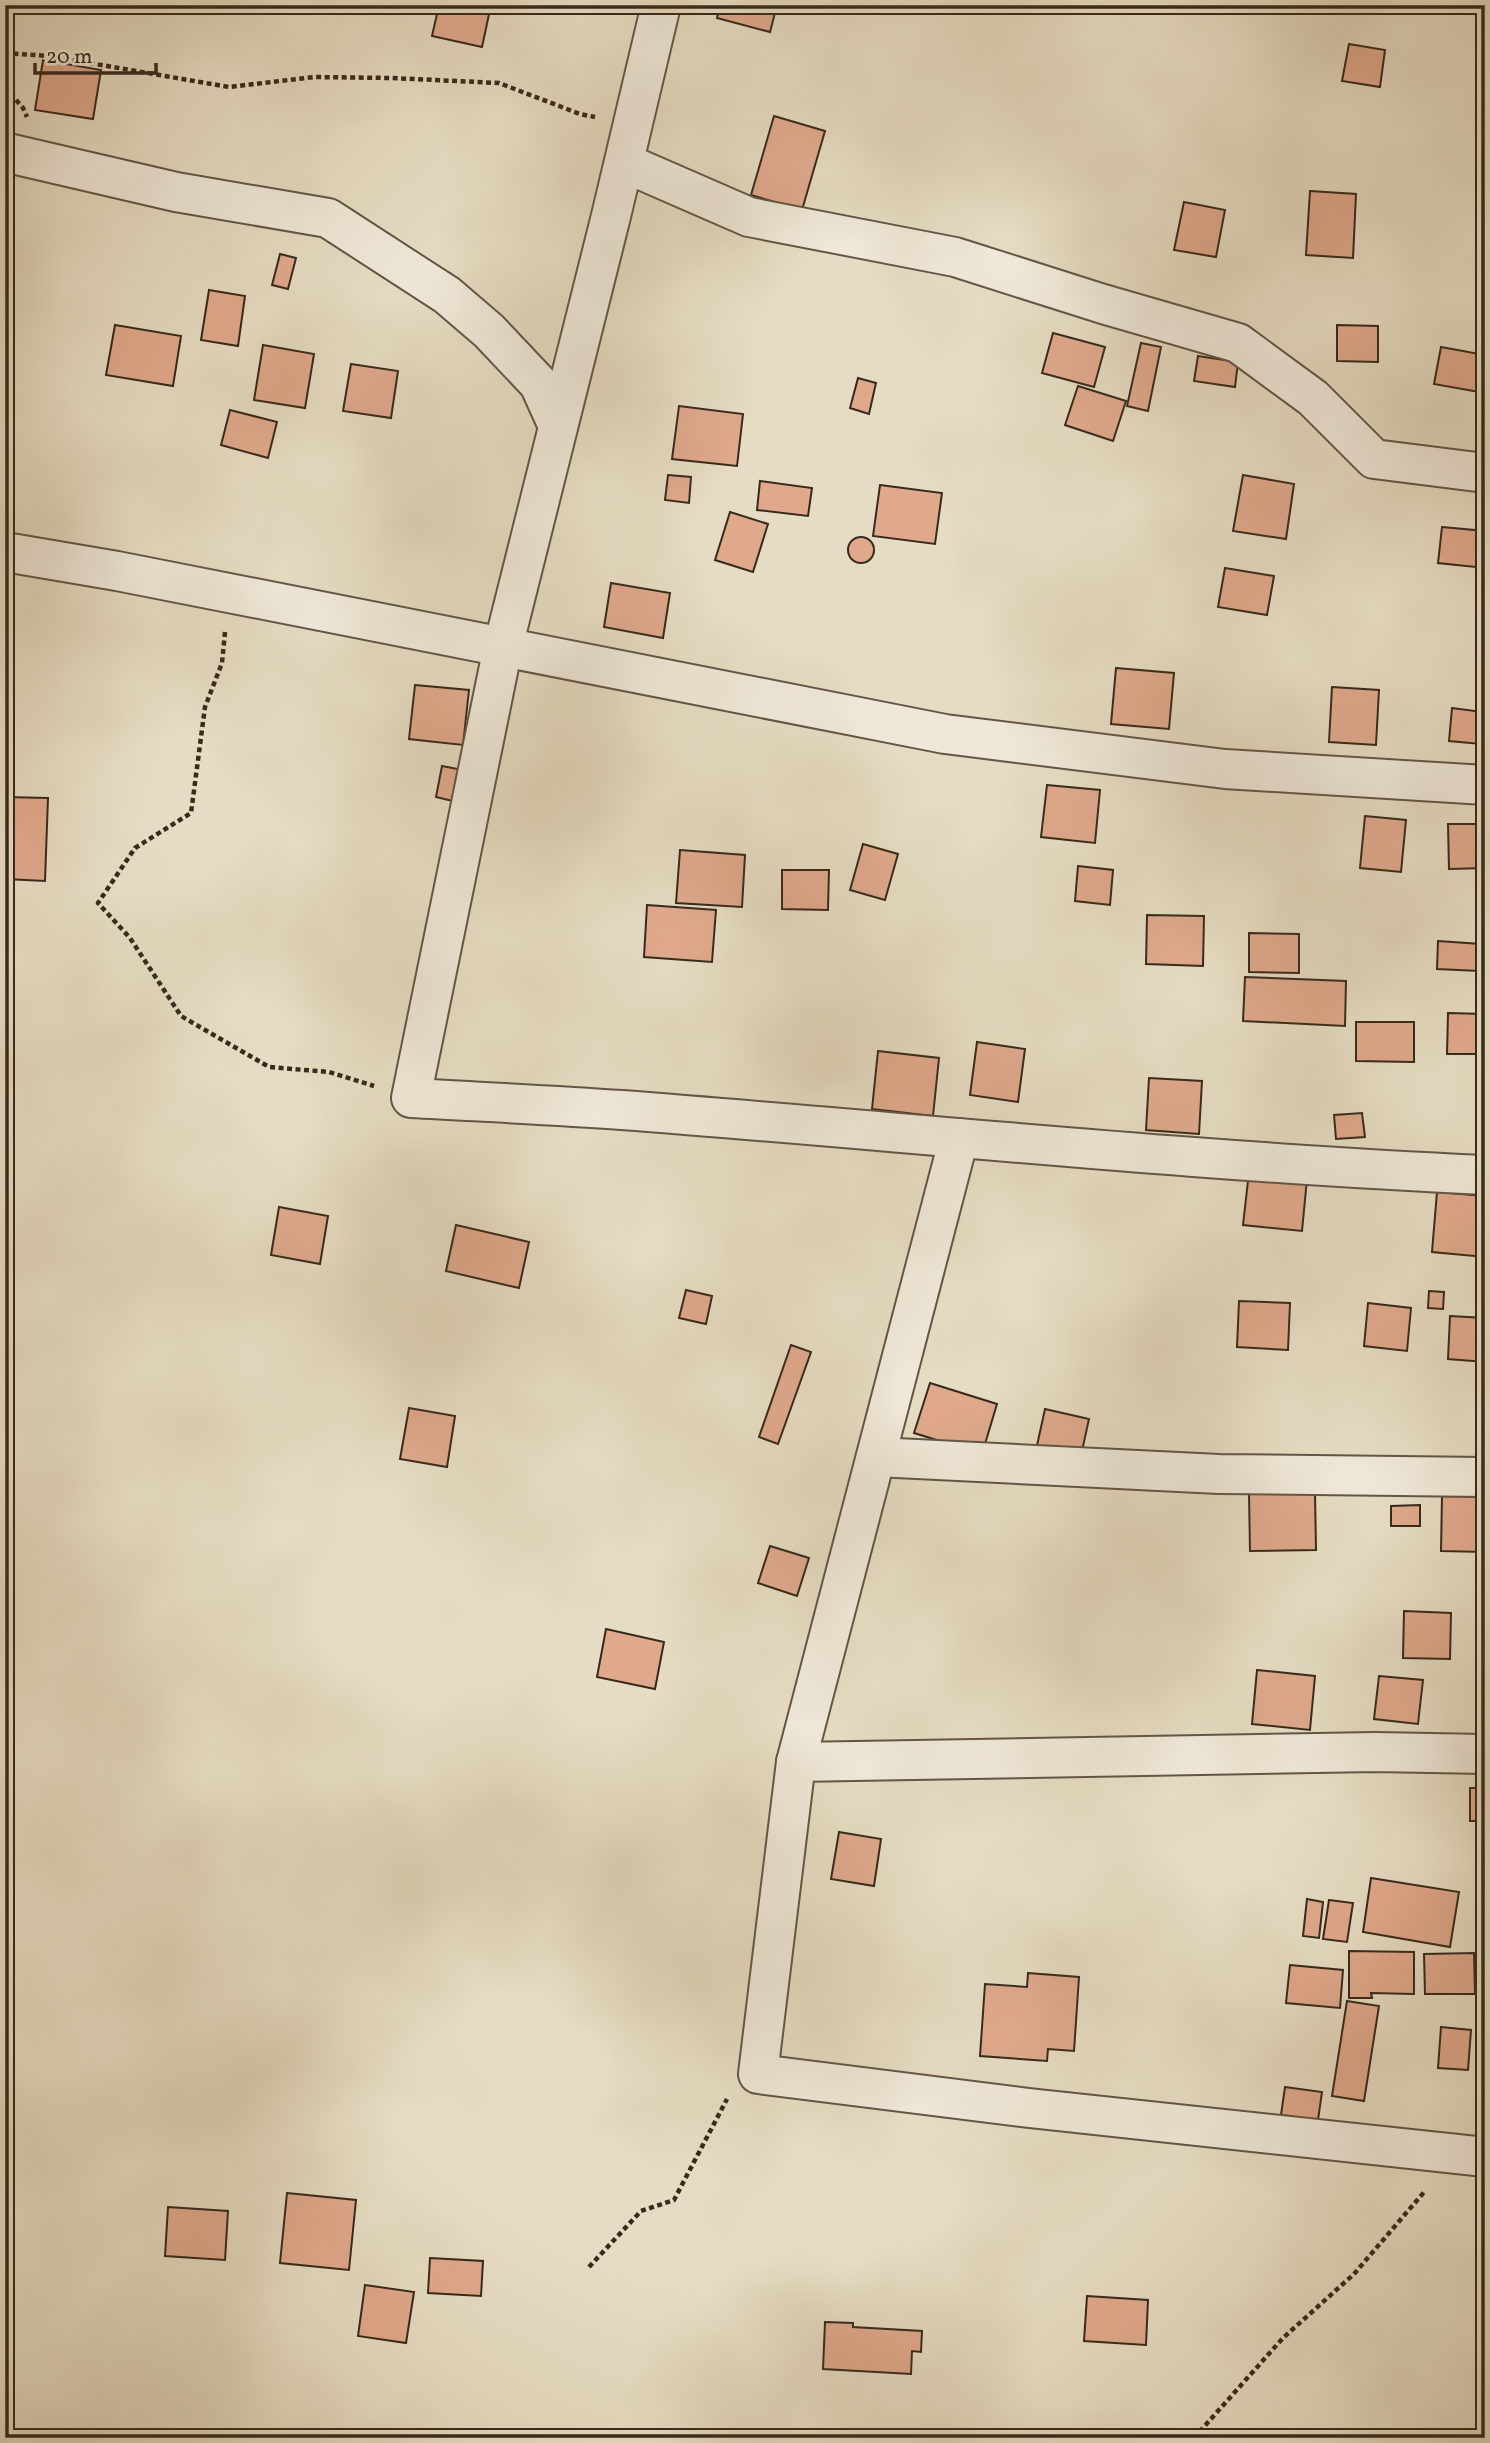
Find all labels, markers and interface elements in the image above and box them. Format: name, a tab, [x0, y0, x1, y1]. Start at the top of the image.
scale bar	[35, 32, 156, 76]
text: 20 m	[46, 43, 92, 72]

